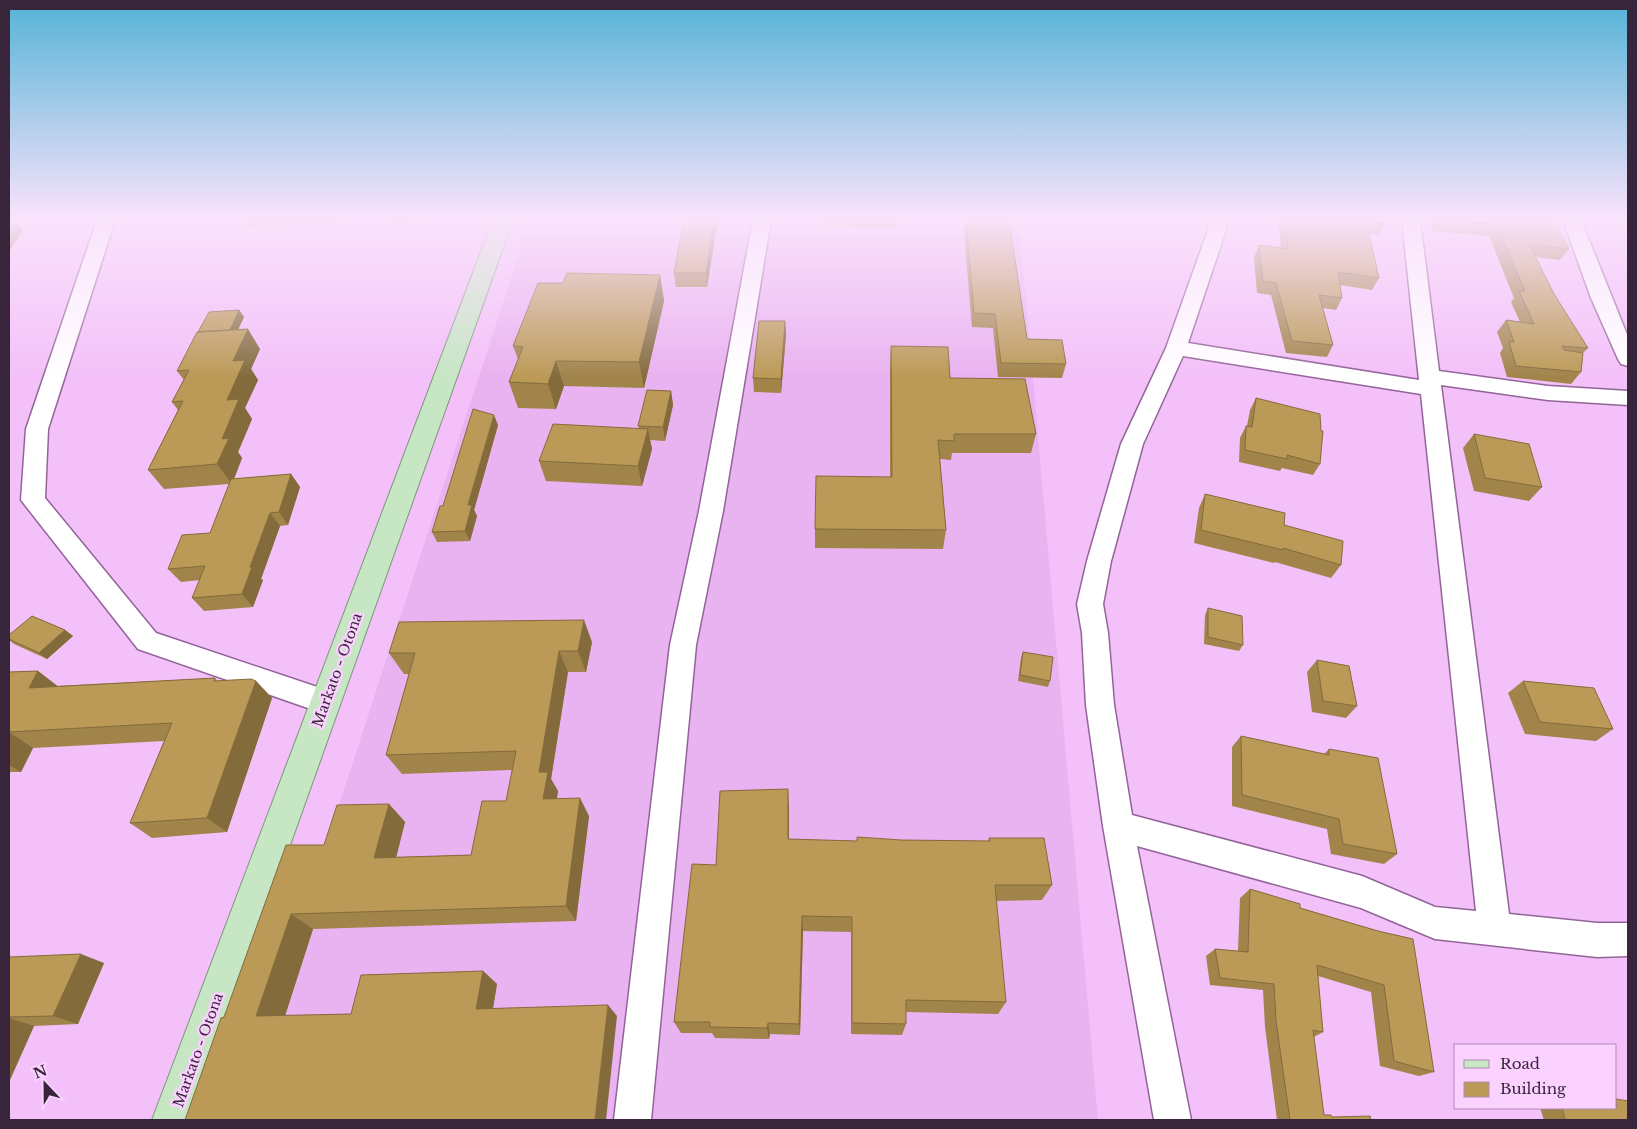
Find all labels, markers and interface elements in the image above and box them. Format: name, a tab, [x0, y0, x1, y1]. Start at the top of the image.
street label: Markato - Otona	[308, 610, 366, 730]
street label: Markato - Otona	[169, 990, 227, 1110]
legend	[1454, 1044, 1617, 1109]
text: Road	[1500, 1054, 1540, 1073]
north arrow	[20, 1059, 70, 1109]
text: N	[31, 1061, 50, 1083]
text: Building	[1500, 1079, 1567, 1098]

